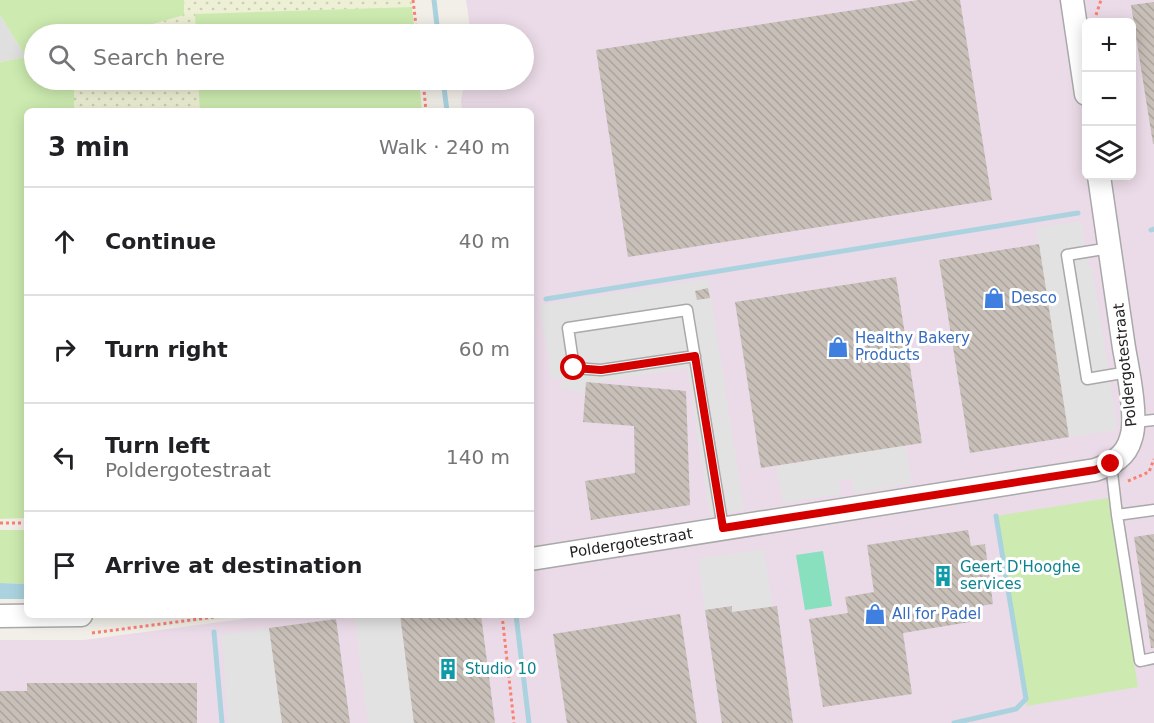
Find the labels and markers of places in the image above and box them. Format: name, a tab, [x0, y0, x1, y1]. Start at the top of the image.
shop icon: Desco	[982, 286, 1006, 310]
place label: Desco	[1011, 289, 1057, 307]
place label: Healthy Bakery Products	[855, 329, 970, 364]
shop icon: Healthy Bakery Products	[826, 335, 850, 359]
place label: Geert D'Hooghe services	[960, 558, 1080, 593]
building icon: Geert D'Hooghe services	[931, 564, 955, 588]
shop icon: All for Padel	[863, 602, 887, 626]
place label: All for Padel	[892, 605, 981, 623]
building icon: Studio 10	[436, 657, 460, 681]
place label: Studio 10	[465, 660, 537, 678]

